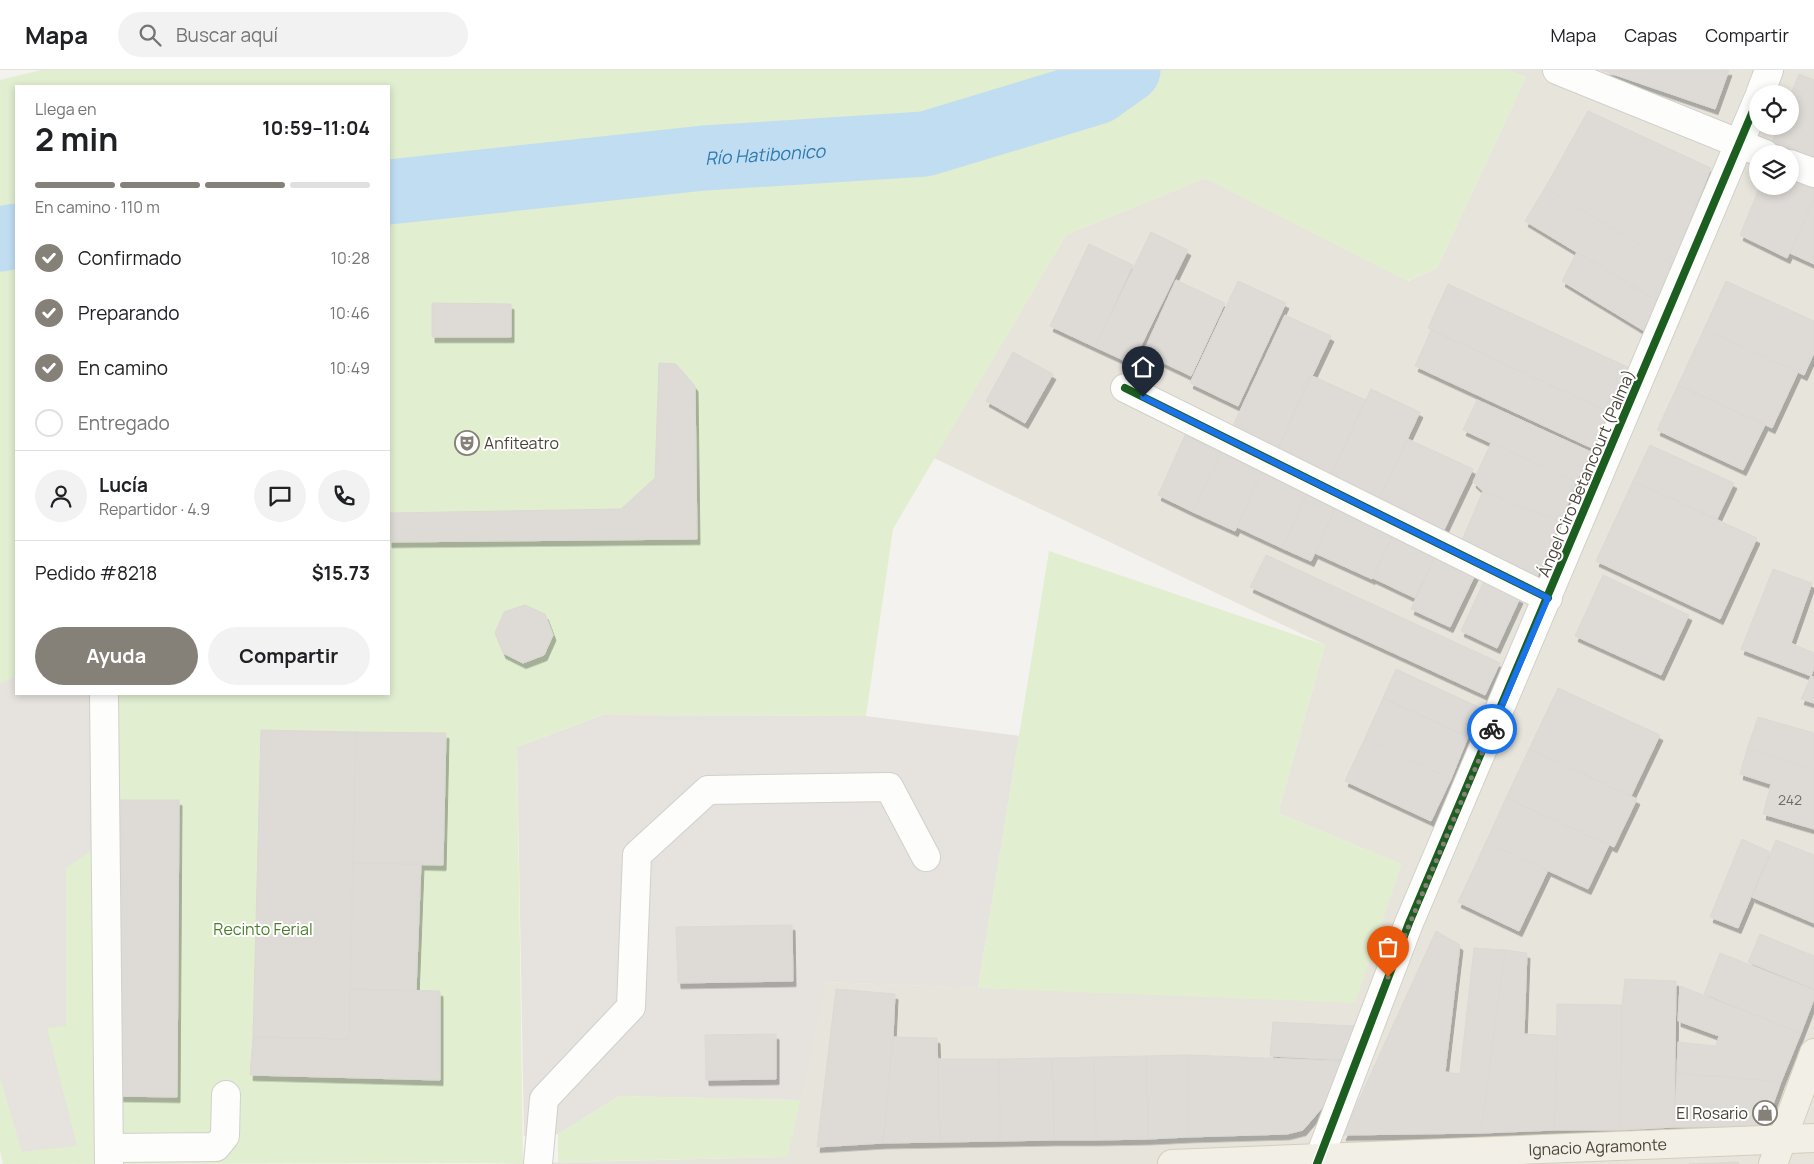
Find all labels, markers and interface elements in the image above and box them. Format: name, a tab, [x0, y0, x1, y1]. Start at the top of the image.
search box	[118, 12, 468, 57]
text: Mapa	[25, 18, 88, 51]
icon: search	[136, 21, 164, 49]
text: Buscar aquí	[176, 22, 278, 48]
text: Mapa	[1550, 23, 1596, 47]
text: Capas	[1624, 23, 1677, 47]
text: Compartir	[1705, 23, 1789, 47]
map controls	[1749, 85, 1799, 195]
button: locate	[1749, 85, 1799, 135]
text: Llega en	[35, 98, 96, 120]
text: 10:59–11:04	[262, 115, 370, 141]
text: 2 min	[35, 117, 118, 161]
water label: Río Hatibonico	[704, 138, 827, 170]
button: layers	[1749, 145, 1799, 195]
text: En camino · 110 m	[35, 196, 160, 218]
icon: check	[35, 244, 63, 272]
text: Confirmado	[78, 245, 182, 271]
text: 10:28	[331, 247, 370, 269]
icon: check	[35, 299, 63, 327]
text: Preparando	[78, 300, 180, 326]
text: 10:46	[330, 302, 370, 324]
pin	[1122, 346, 1164, 397]
icon: home	[1129, 353, 1157, 381]
icon: check	[35, 354, 63, 382]
text: En camino	[78, 355, 168, 381]
text: 10:49	[330, 357, 370, 379]
street label: Ángel Ciro Betancourt (Palma)	[1532, 366, 1640, 580]
text: Entregado	[78, 410, 170, 436]
theatre icon: Anfiteatro	[454, 430, 480, 456]
place label: Anfiteatro	[484, 432, 559, 454]
button: person	[35, 470, 87, 522]
button: chat	[254, 470, 306, 522]
button: phone	[318, 470, 370, 522]
text: Lucía	[99, 472, 148, 498]
text: Repartidor · 4.9	[99, 498, 210, 520]
text: Pedido #8218	[35, 560, 157, 586]
text: $15.73	[312, 560, 370, 586]
button: Ayuda	[35, 627, 198, 685]
button: Compartir	[208, 627, 370, 685]
courier	[1467, 704, 1517, 754]
icon: bike	[1478, 715, 1506, 743]
house number: 242	[1778, 790, 1802, 809]
park label: Recinto Ferial	[213, 918, 313, 940]
pin	[1367, 926, 1409, 977]
icon: bag	[1374, 933, 1402, 961]
shop icon: El Rosario	[1752, 1100, 1778, 1126]
place label: El Rosario	[1676, 1102, 1748, 1124]
street label: Ignacio Agramonte	[1528, 1133, 1667, 1161]

